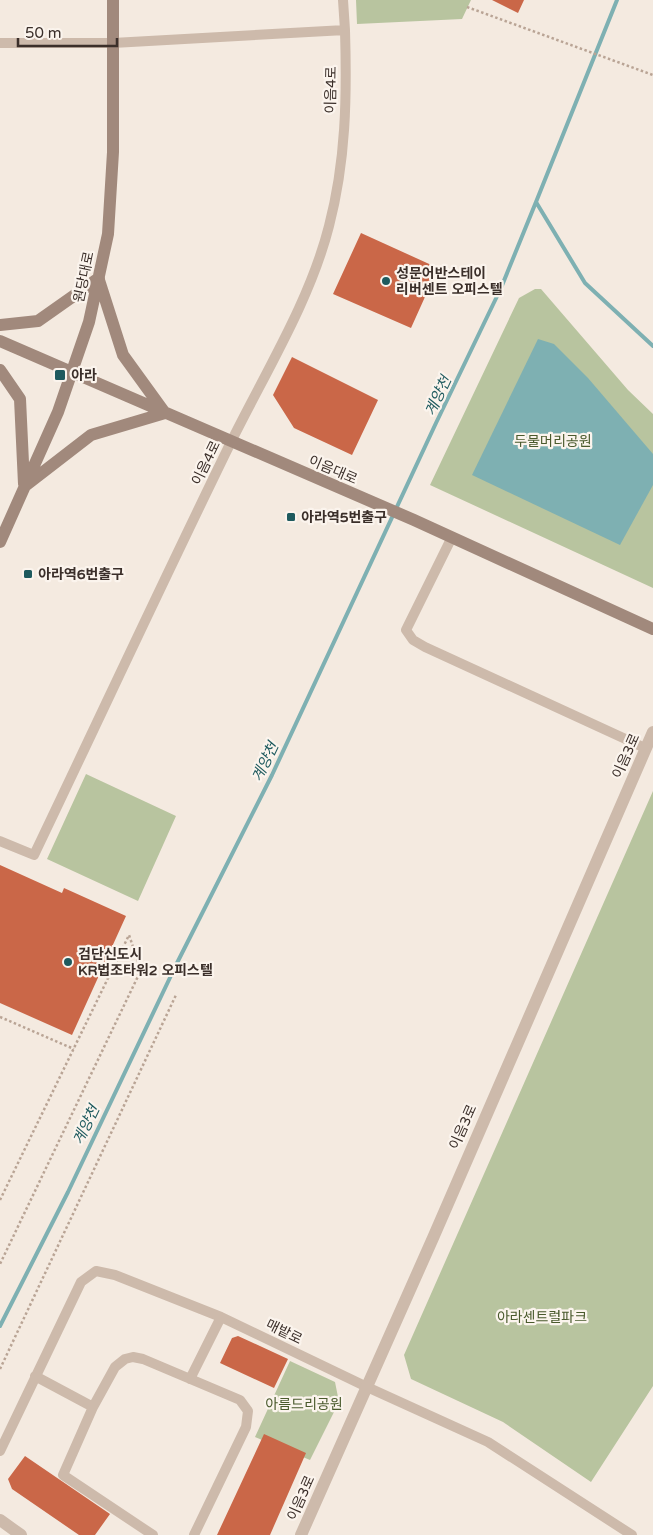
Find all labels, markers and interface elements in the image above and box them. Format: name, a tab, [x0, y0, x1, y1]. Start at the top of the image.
scale bar	[18, 15, 116, 47]
text: 50 m	[25, 24, 62, 42]
street label: 이음4로	[322, 66, 340, 114]
street label: 원당대로	[70, 250, 98, 304]
place label: 성문어반스테이 리버센트 오피스텔	[396, 265, 503, 298]
marker: 성문어반스테이 리버센트 오피스텔	[380, 275, 392, 287]
place label: 아라	[71, 367, 97, 384]
marker: 아라	[53, 368, 67, 382]
water label: 계양천	[421, 371, 456, 419]
park label: 두물머리공원	[514, 433, 592, 450]
street label: 이음4로	[188, 438, 224, 488]
street label: 이음대로	[306, 452, 360, 488]
place label: 아라역5번출구	[301, 509, 387, 526]
marker: 아라역5번출구	[285, 511, 297, 523]
place label: 아라역6번출구	[38, 566, 124, 583]
marker: 아라역6번출구	[22, 568, 34, 580]
street label: 이음3로	[609, 731, 643, 781]
water label: 계양천	[248, 737, 283, 785]
place label: 검단신도시 KR법조타워2 오피스텔	[78, 946, 213, 979]
marker: 검단신도시 KR법조타워2 오피스텔	[62, 956, 74, 968]
water label: 계양천	[69, 1100, 104, 1148]
street label: 이음3로	[446, 1102, 480, 1152]
park label: 아라센트럴파크	[497, 1309, 587, 1326]
street label: 매밭로	[263, 1316, 305, 1348]
park label: 아름드리공원	[265, 1396, 343, 1413]
street label: 이음3로	[284, 1473, 318, 1523]

